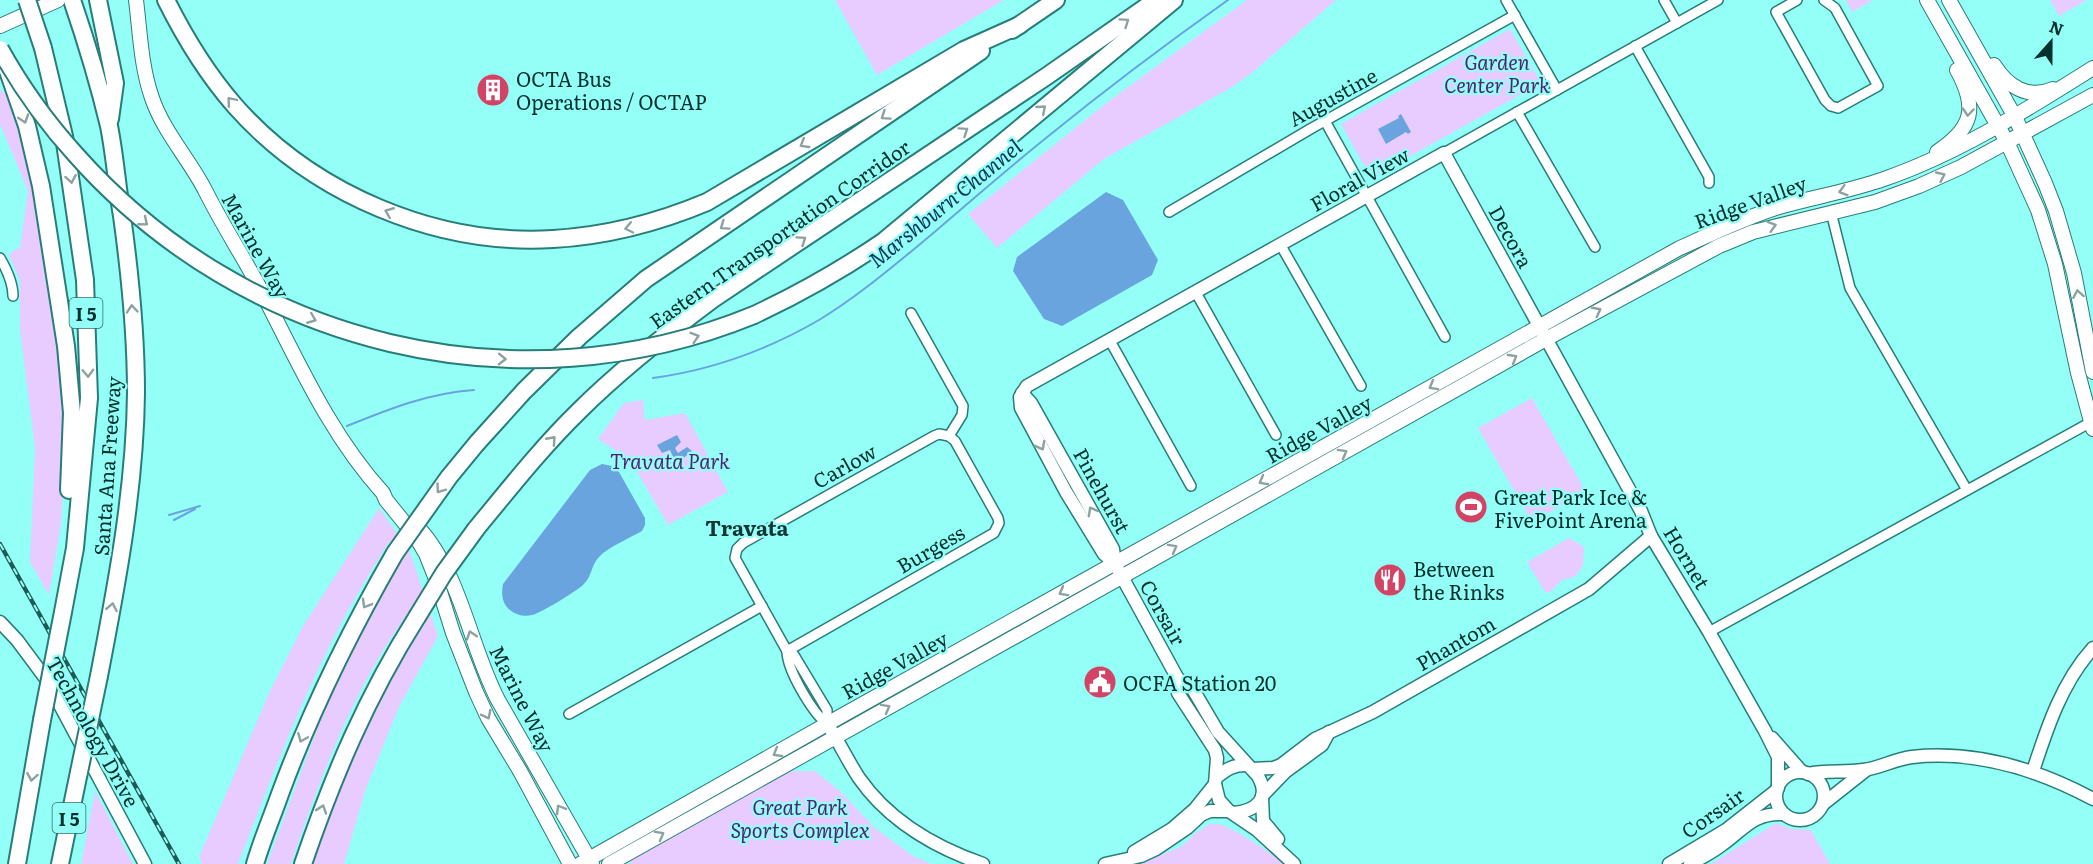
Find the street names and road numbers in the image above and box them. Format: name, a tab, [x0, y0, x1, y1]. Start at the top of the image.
street label: Augustine	[1282, 59, 1382, 133]
street label: Eastern Transportation Corridor	[642, 131, 916, 335]
street label: Floral View	[1304, 138, 1415, 218]
street label: Ridge Valley	[1690, 167, 1811, 235]
street label: Marine Way	[216, 187, 299, 304]
street label: Decora	[1483, 199, 1542, 273]
road number: I 5	[70, 298, 103, 328]
street label: Santa Ana Freeway	[85, 375, 127, 557]
street label: Ridge Valley	[1259, 386, 1377, 470]
street label: Carlow	[807, 435, 882, 495]
street label: Pinehurst	[1067, 442, 1139, 538]
street label: Burgess	[890, 516, 970, 580]
street label: Hornet	[1657, 520, 1719, 594]
street label: Corsair	[1134, 574, 1195, 651]
street label: Phantom	[1410, 607, 1500, 677]
street label: Ridge Valley	[835, 622, 953, 706]
street label: Marine Way	[483, 639, 563, 757]
street label: Technology Drive	[40, 650, 148, 812]
street label: Corsair	[1674, 779, 1750, 845]
road number: I 5	[52, 803, 86, 833]

